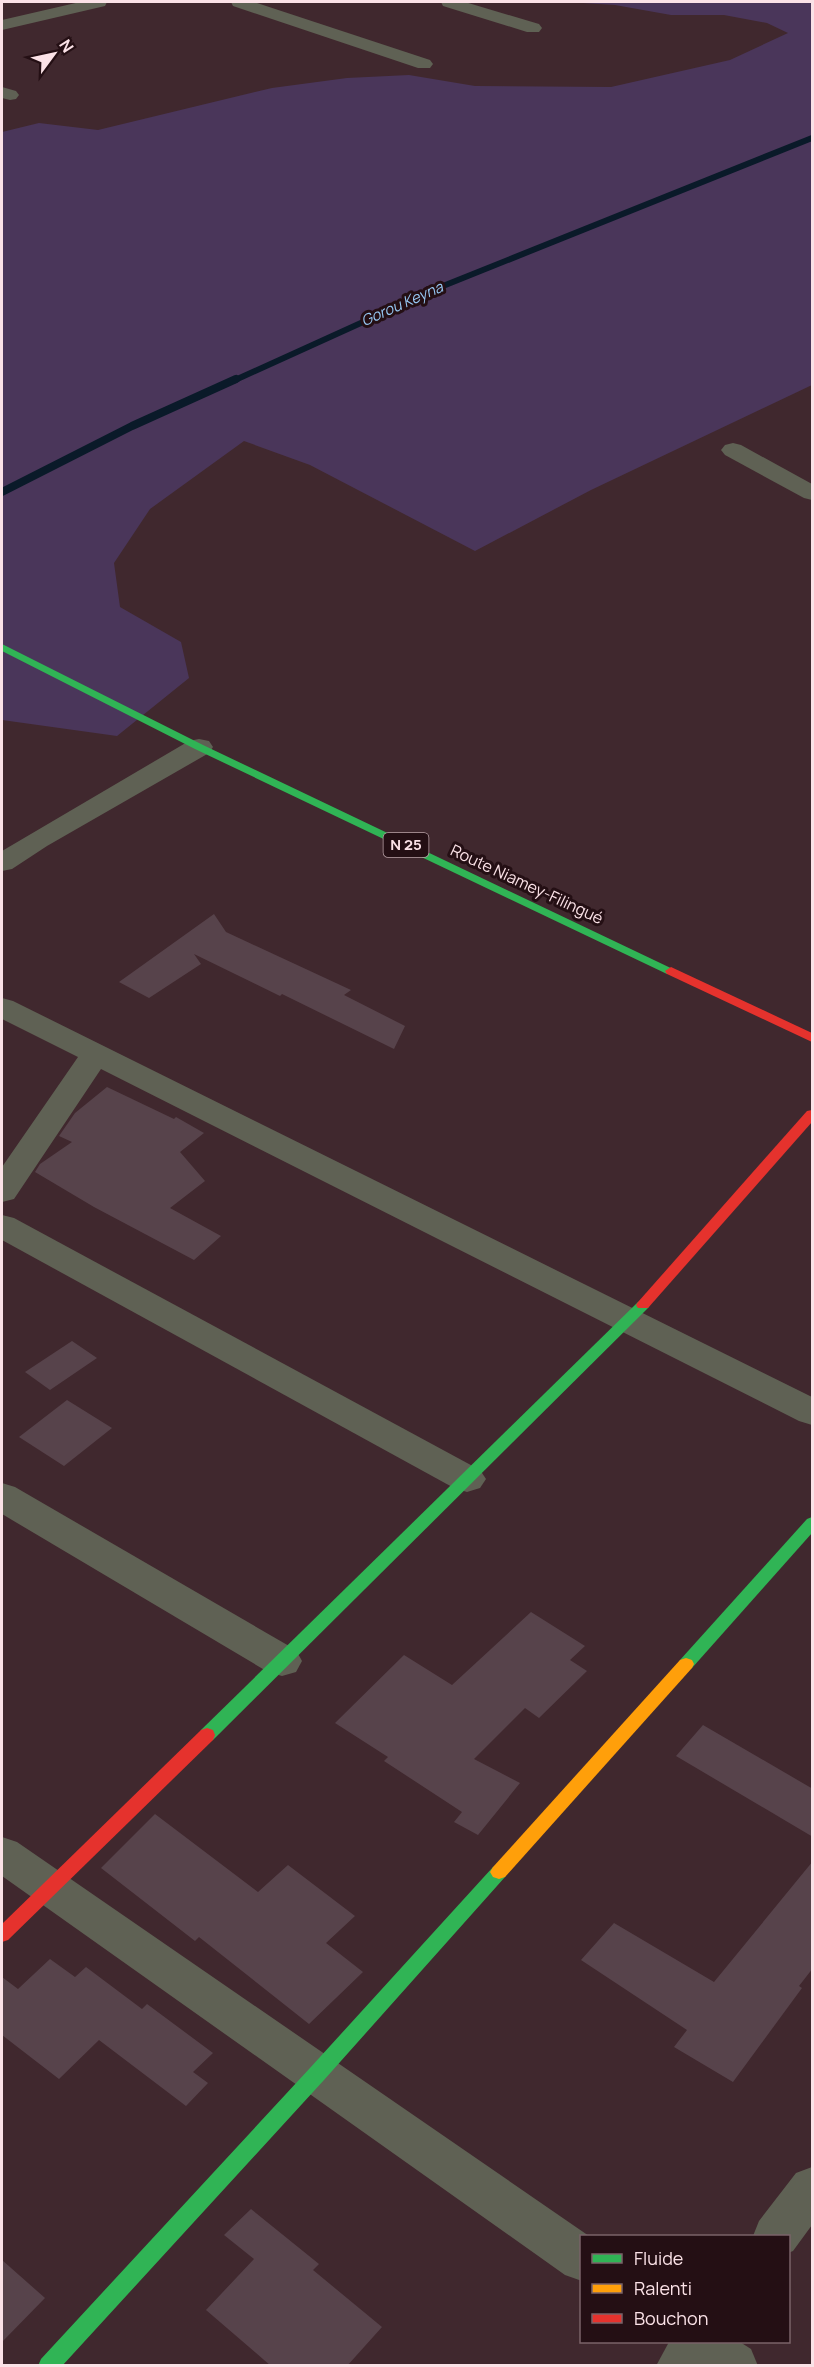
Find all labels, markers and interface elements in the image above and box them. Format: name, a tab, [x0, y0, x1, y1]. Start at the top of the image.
north arrow	[24, 24, 84, 84]
text: N	[54, 35, 79, 57]
water label: Gorou Keyna	[358, 276, 447, 331]
road number: N 25	[384, 833, 428, 857]
street label: Route Niamey-Filingué	[447, 839, 607, 929]
legend	[580, 2235, 790, 2343]
text: Fluide	[634, 2246, 683, 2270]
text: Ralenti	[634, 2276, 692, 2300]
text: Bouchon	[634, 2306, 708, 2330]

